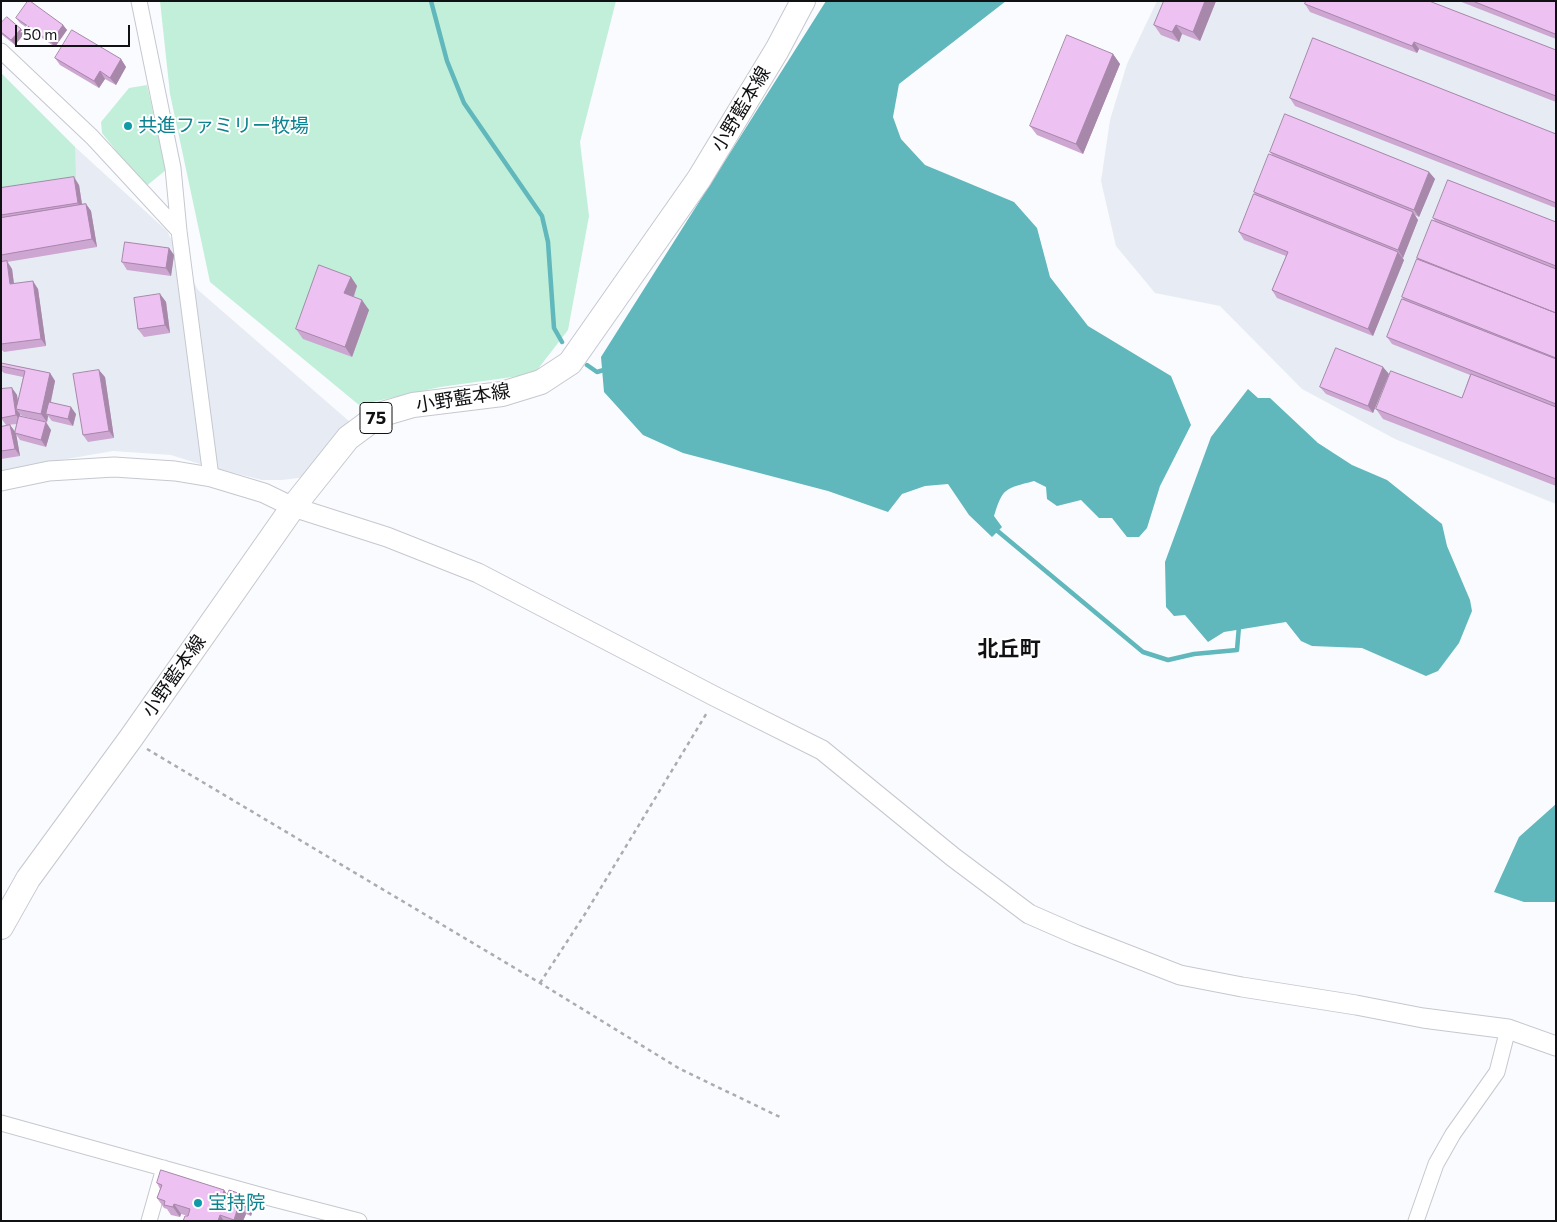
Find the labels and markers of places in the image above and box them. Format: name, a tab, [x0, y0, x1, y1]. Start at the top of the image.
place label: 共進ファミリー牧場	[138, 115, 309, 137]
marker: 共進ファミリー牧場	[122, 120, 134, 132]
place label: 宝持院	[208, 1192, 265, 1214]
marker: 宝持院	[192, 1197, 204, 1209]

